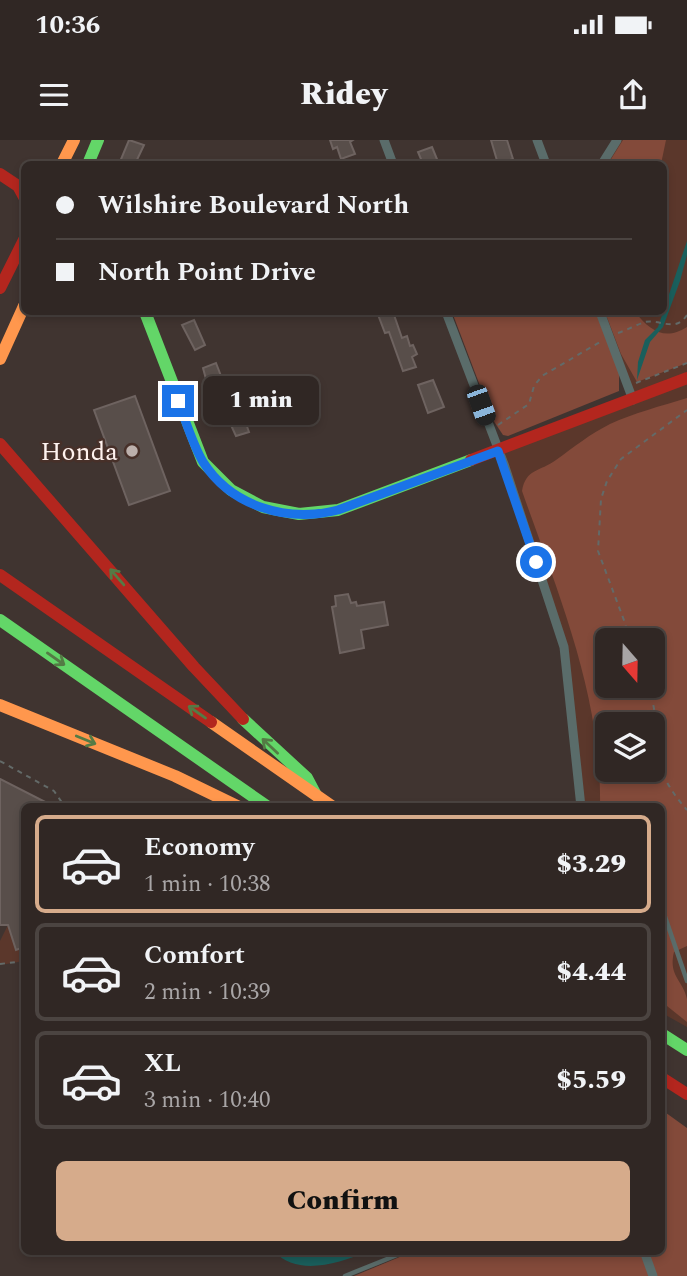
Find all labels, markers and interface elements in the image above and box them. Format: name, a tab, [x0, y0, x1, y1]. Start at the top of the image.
text: 10:36	[35, 5, 100, 45]
text: Ridey	[300, 70, 387, 119]
icon: menu	[35, 76, 73, 114]
icon: share	[614, 76, 652, 114]
text: Wilshire Boulevard North	[98, 185, 409, 225]
text: North Point Drive	[98, 252, 316, 292]
callout: 1 min	[202, 376, 318, 426]
car	[464, 382, 499, 428]
text: 1 min	[229, 383, 293, 418]
route end	[162, 385, 194, 417]
place label: Honda	[41, 432, 118, 472]
marker: Honda	[124, 443, 140, 459]
route start	[520, 546, 552, 578]
one-way arrow	[109, 568, 125, 586]
north arrow	[595, 628, 665, 698]
map controls	[595, 628, 665, 782]
one-way arrow	[46, 652, 65, 666]
one-way arrow	[188, 705, 207, 719]
button: layers	[595, 712, 665, 782]
one-way arrow	[75, 734, 96, 747]
one-way arrow	[262, 737, 279, 754]
text: Economy	[144, 827, 254, 867]
icon: car	[60, 833, 123, 896]
text: $3.29	[556, 844, 626, 884]
text: 1 min · 10:38	[144, 867, 271, 902]
text: Comfort	[144, 935, 245, 975]
icon: car	[60, 941, 123, 1004]
text: $4.44	[556, 952, 626, 992]
text: 2 min · 10:39	[144, 975, 271, 1010]
text: XL	[144, 1043, 181, 1083]
icon: car	[60, 1049, 123, 1112]
text: $5.59	[556, 1060, 626, 1100]
text: 3 min · 10:40	[144, 1083, 271, 1118]
button: Confirm	[56, 1161, 630, 1241]

